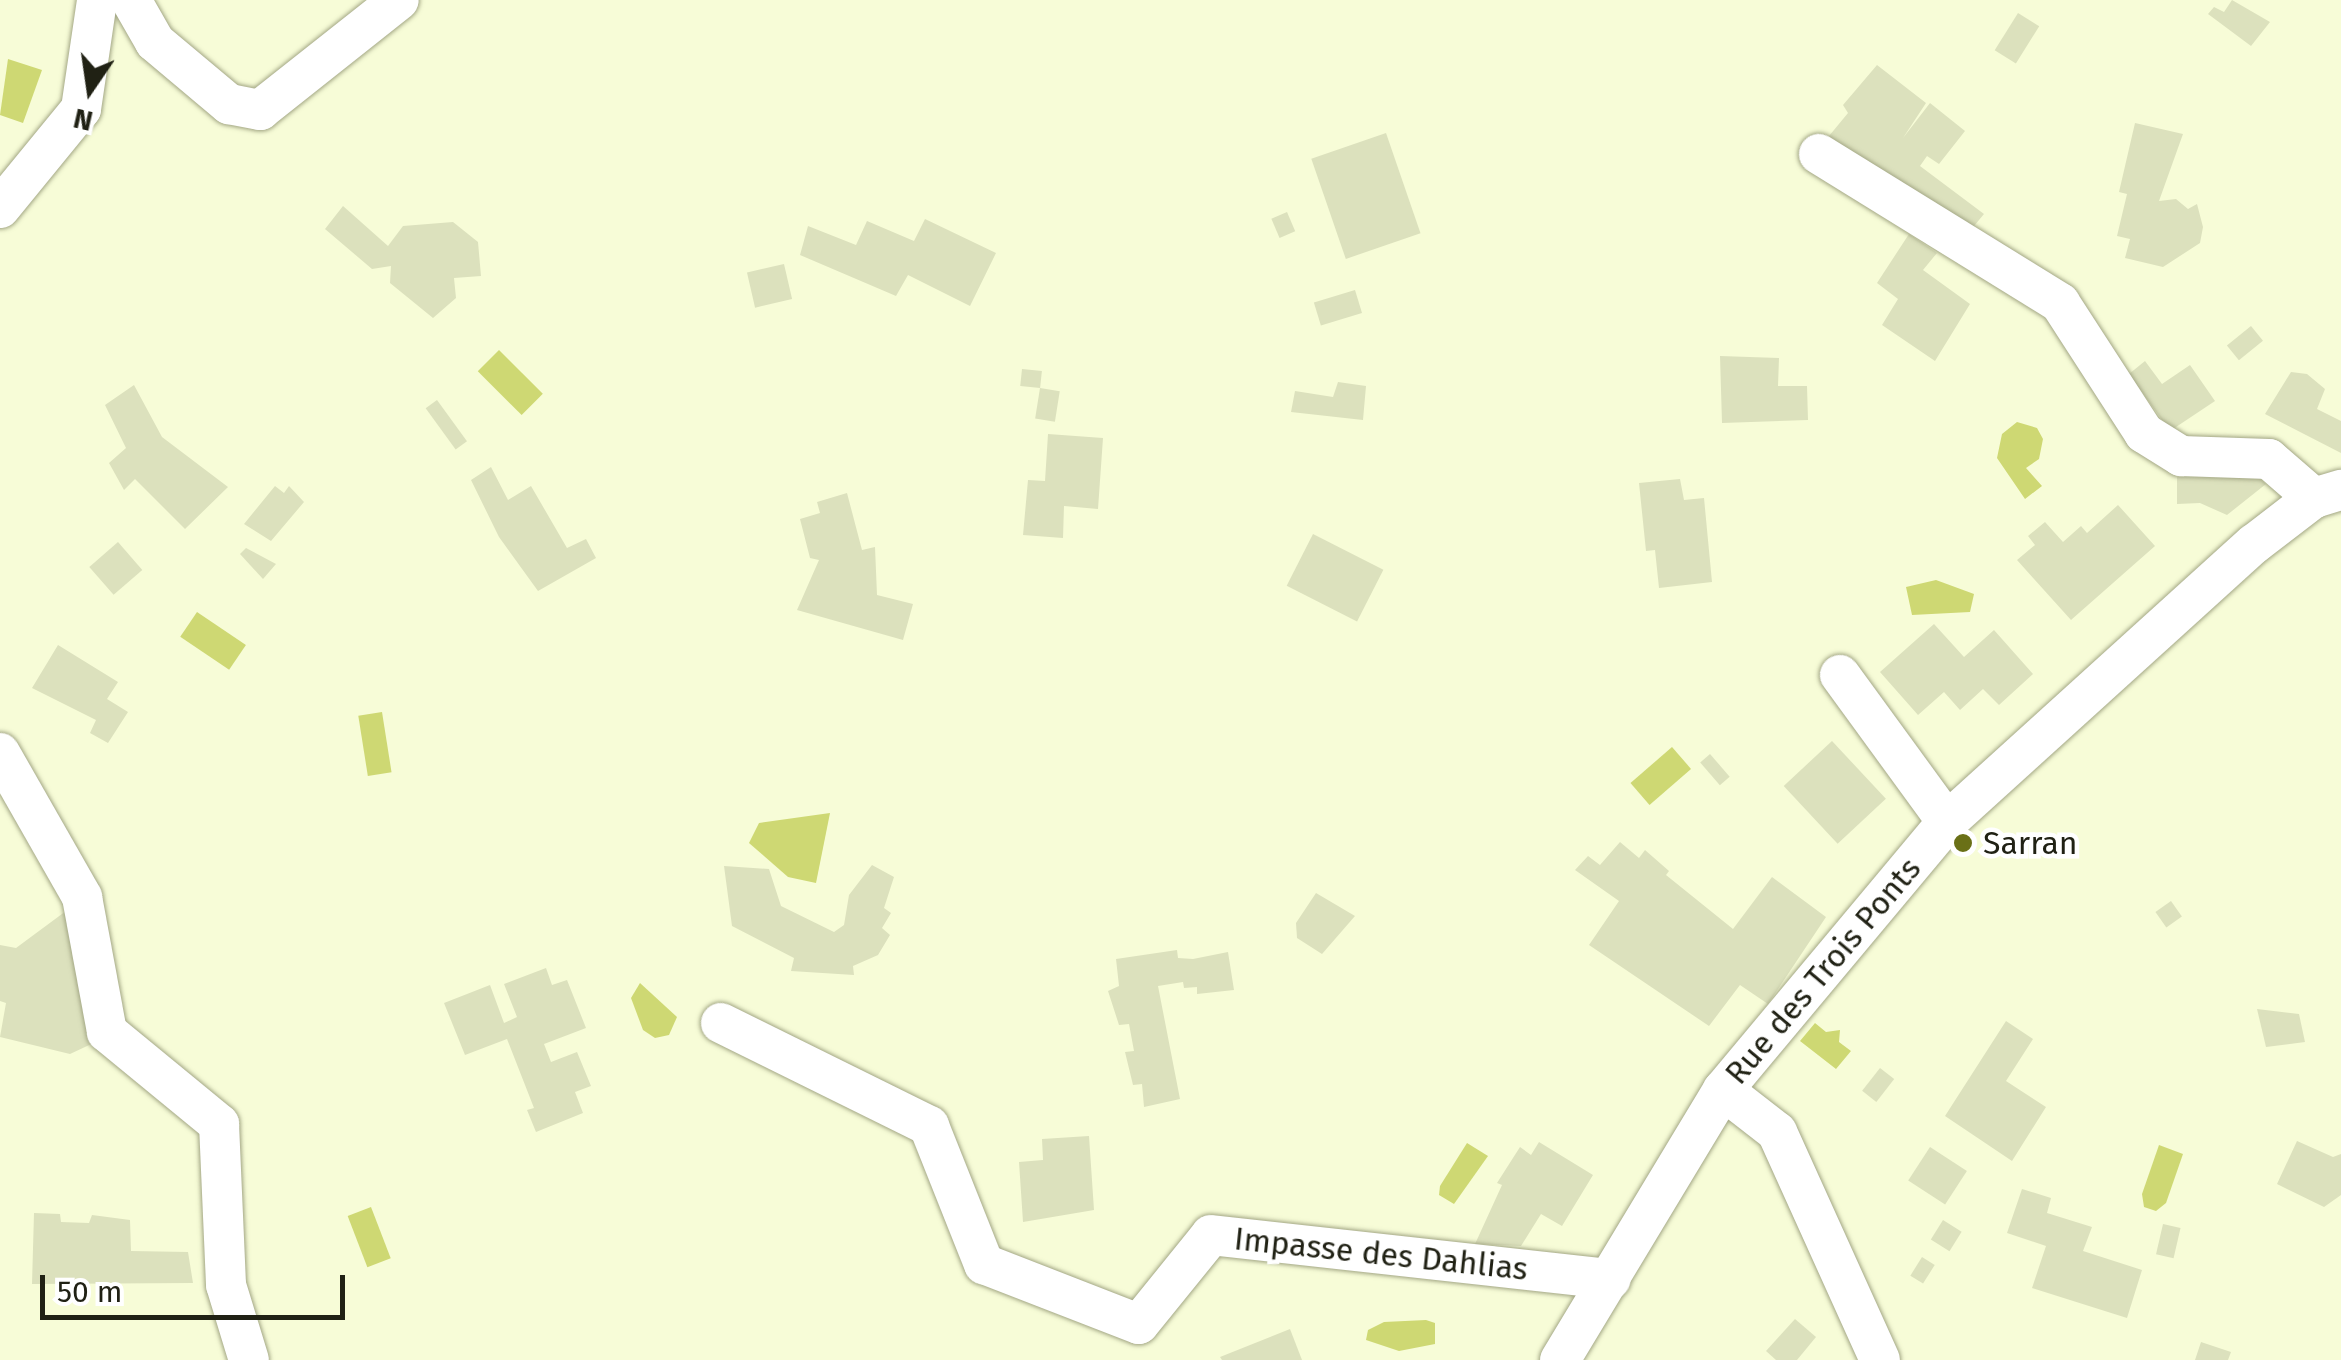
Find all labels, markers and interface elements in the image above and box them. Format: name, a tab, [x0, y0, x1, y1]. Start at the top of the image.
north arrow	[40, 40, 140, 140]
text: N	[70, 102, 96, 138]
place label: Sarran	[1983, 824, 2078, 862]
marker: Sarran	[1952, 832, 1974, 854]
street label: Rue des Trois Ponts	[1717, 850, 1929, 1092]
street label: Impasse des Dahlias	[1232, 1219, 1530, 1289]
scale bar	[45, 1255, 350, 1317]
text: 50 m	[57, 1274, 122, 1310]

